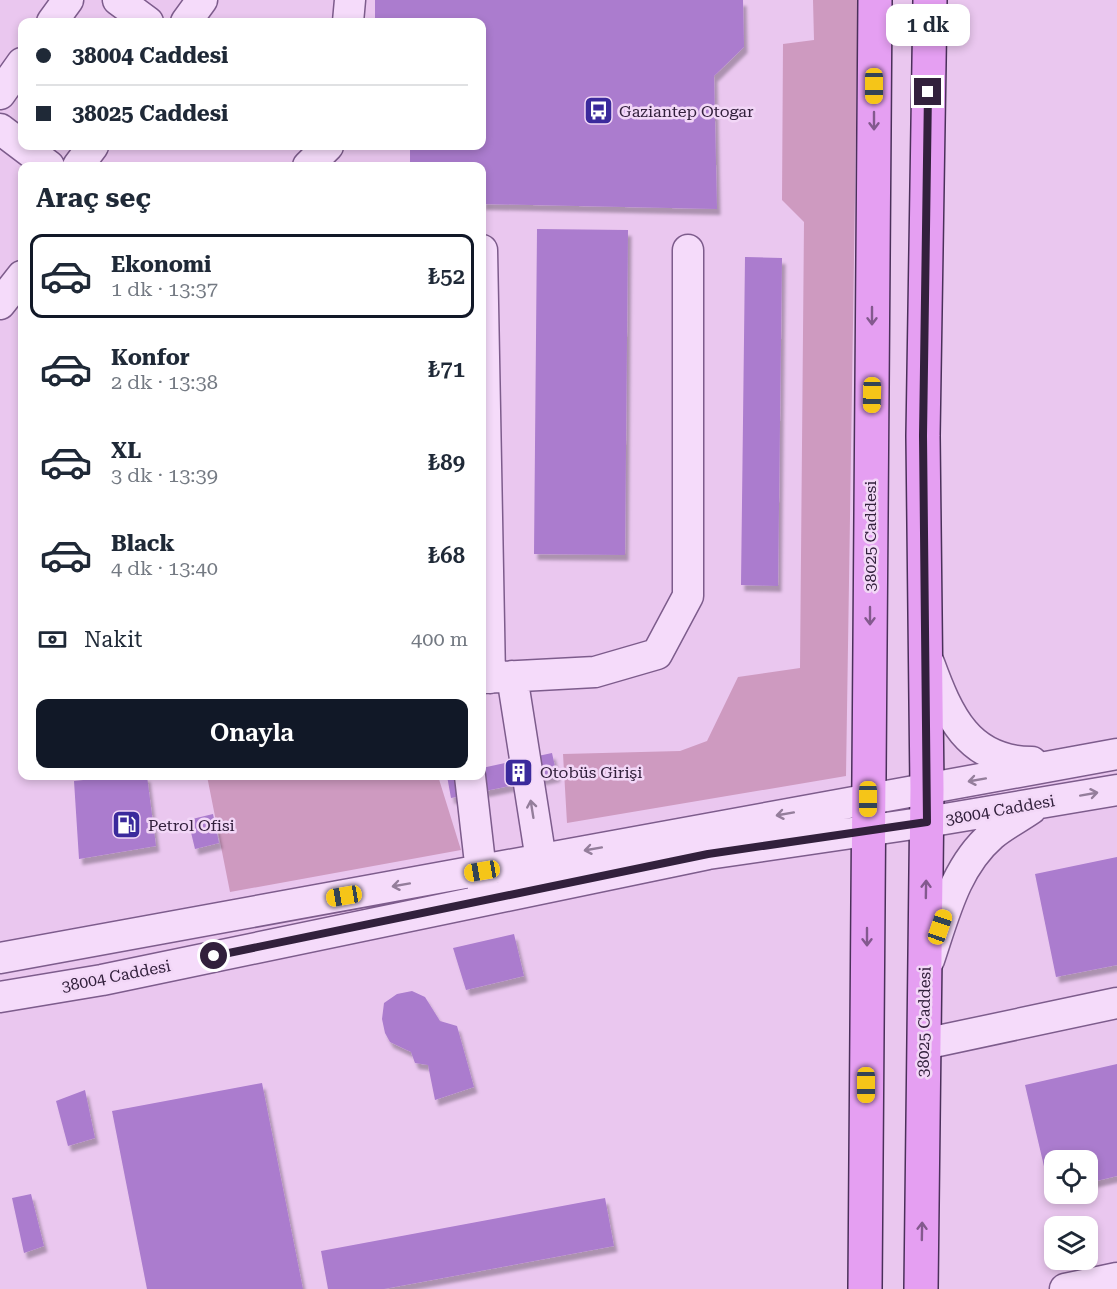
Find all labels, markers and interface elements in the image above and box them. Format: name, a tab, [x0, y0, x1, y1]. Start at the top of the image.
callout: 1 dk	[886, 5, 970, 47]
text: 1 dk	[907, 13, 949, 37]
text: 38004 Caddesi	[72, 43, 228, 68]
car	[865, 68, 883, 104]
route end	[914, 78, 941, 105]
bus stop icon: Gaziantep Otogar	[582, 95, 614, 127]
text: 38025 Caddesi	[72, 101, 228, 126]
place label: Gaziantep Otogar	[619, 102, 754, 121]
one-way arrow	[868, 111, 880, 131]
text: Araç seç	[36, 182, 151, 214]
icon: car	[39, 249, 93, 303]
text: Ekonomi	[111, 252, 211, 277]
text: ₺52	[428, 264, 465, 289]
text: 1 dk · 13:37	[111, 277, 218, 301]
one-way arrow	[866, 306, 878, 326]
icon: car	[39, 342, 93, 396]
text: Konfor	[111, 345, 190, 370]
text: ₺71	[428, 357, 465, 382]
text: 2 dk · 13:38	[111, 370, 218, 394]
car	[863, 377, 881, 413]
icon: car	[39, 435, 93, 489]
text: XL	[111, 438, 141, 463]
text: ₺89	[428, 450, 465, 475]
text: 3 dk · 13:39	[111, 463, 218, 487]
street label: 38025 Caddesi	[861, 481, 880, 591]
icon: car	[39, 528, 93, 582]
text: Black	[111, 531, 175, 556]
text: ₺68	[428, 543, 465, 568]
text: 4 dk · 13:40	[111, 556, 218, 580]
one-way arrow	[864, 606, 876, 626]
icon: cash	[36, 623, 69, 656]
text: Nakit	[84, 627, 142, 652]
text: 400 m	[411, 627, 468, 651]
button: Onayla	[36, 699, 468, 768]
building icon: Otobüs Girişi	[503, 756, 535, 788]
place label: Otobüs Girişi	[540, 763, 642, 782]
one-way arrow	[967, 774, 987, 785]
car	[859, 781, 877, 817]
one-way arrow	[1079, 789, 1099, 800]
street label: 38004 Caddesi	[944, 791, 1056, 829]
one-way arrow	[527, 800, 538, 820]
fuel station icon: Petrol Ofisi	[111, 809, 143, 841]
one-way arrow	[776, 809, 795, 820]
place label: Petrol Ofisi	[148, 816, 235, 835]
one-way arrow	[584, 844, 603, 855]
car	[463, 859, 501, 883]
one-way arrow	[920, 879, 932, 899]
one-way arrow	[392, 880, 412, 891]
car	[325, 884, 363, 908]
car	[926, 907, 954, 947]
one-way arrow	[861, 927, 873, 947]
route start	[200, 942, 227, 969]
street label: 38004 Caddesi	[60, 956, 172, 996]
street label: 38025 Caddesi	[914, 966, 934, 1078]
car	[857, 1067, 875, 1103]
map controls	[1044, 1150, 1098, 1270]
button: locate	[1044, 1150, 1098, 1204]
button: layers	[1044, 1216, 1098, 1270]
one-way arrow	[916, 1221, 928, 1241]

